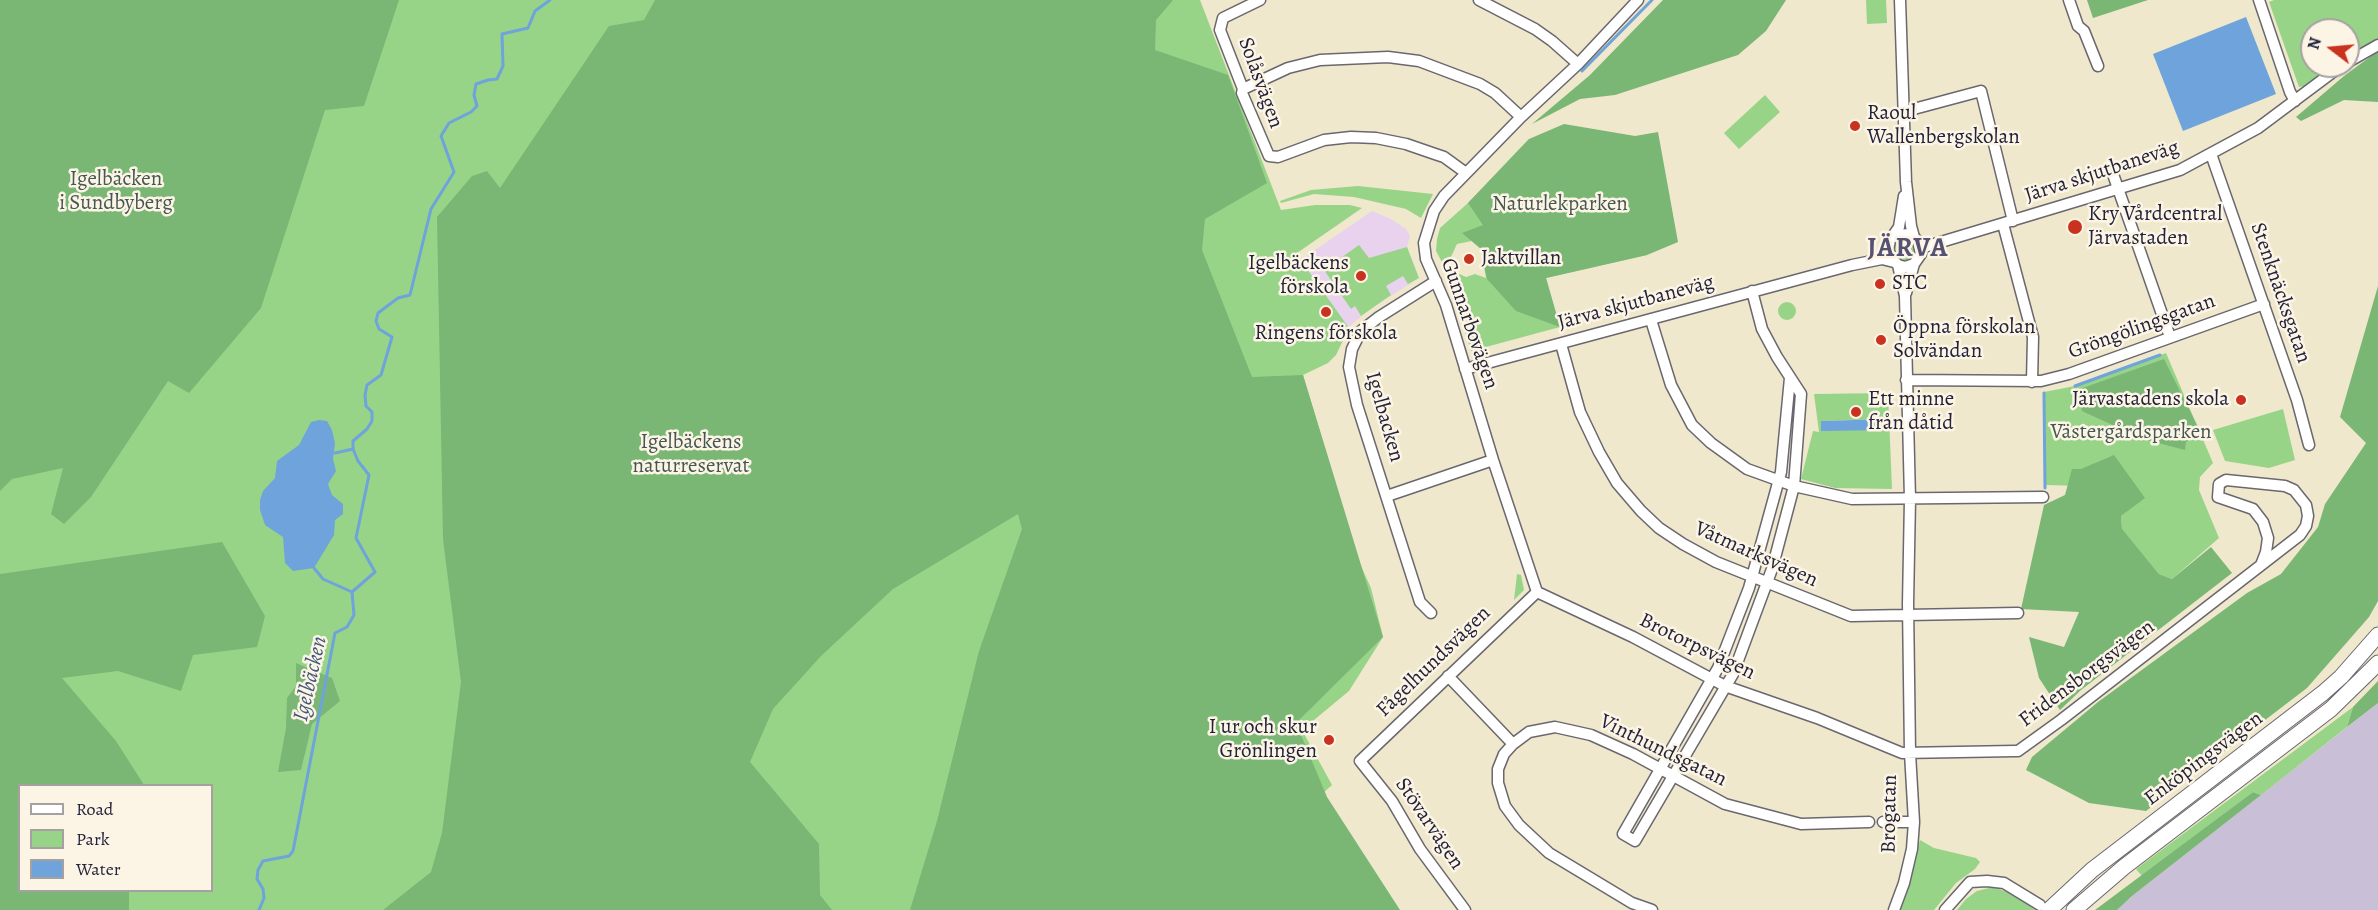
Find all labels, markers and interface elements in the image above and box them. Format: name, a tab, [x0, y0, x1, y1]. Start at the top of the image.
north arrow	[2300, 18, 2360, 78]
street label: Solåsvägen	[1232, 34, 1288, 132]
text: N	[2302, 35, 2327, 52]
place label: Raoul Wallenbergskolan	[1867, 101, 2020, 151]
marker: Raoul Wallenbergskolan	[1848, 119, 1862, 133]
street label: Järva skjutbaneväg	[2022, 135, 2182, 209]
park label: Igelbäcken i Sundbyberg	[59, 167, 173, 217]
park label: Naturlekparken	[1492, 192, 1628, 218]
place label: Kry Vårdcentral Järvastaden	[2088, 202, 2222, 252]
marker: Kry Vårdcentral Järvastaden	[2066, 218, 2084, 236]
street label: Stenknäcksgatan	[2244, 220, 2316, 366]
district label: JÄRVA	[1867, 233, 1949, 265]
place label: Jaktvillan	[1481, 246, 1561, 272]
place label: Igelbäckens förskola	[1248, 251, 1349, 301]
marker: Jaktvillan	[1462, 252, 1476, 266]
street label: Gunnarbovägen	[1435, 255, 1503, 393]
marker: Igelbäckens förskola	[1354, 269, 1368, 283]
street label: Järva skjutbaneväg	[1555, 270, 1717, 336]
place label: STC	[1892, 271, 1927, 297]
marker: STC	[1873, 277, 1887, 291]
street label: Gröngölingsgatan	[2065, 289, 2219, 365]
marker: Ringens förskola	[1319, 305, 1333, 319]
place label: Öppna förskolan Solvändan	[1893, 315, 2036, 365]
place label: Ringens förskola	[1255, 321, 1397, 347]
marker: Öppna förskolan Solvändan	[1874, 333, 1888, 347]
street label: Igelbacken	[1359, 369, 1409, 465]
place label: Ett minne från dåtid	[1868, 387, 1954, 437]
place label: Järvastadens skola	[2072, 387, 2229, 413]
marker: Järvastadens skola	[2234, 393, 2248, 407]
marker: Ett minne från dåtid	[1849, 405, 1863, 419]
park label: Västergårdsparken	[2050, 420, 2212, 446]
park label: Igelbäckens naturreservat	[633, 430, 749, 480]
street label: Våtmarksvägen	[1690, 517, 1822, 593]
street label: Fågelhundsvägen	[1372, 601, 1496, 723]
street label: Brotorpsvägen	[1635, 608, 1759, 686]
street label: Fridensborgsvägen	[2014, 615, 2160, 733]
water label: Igelbäcken	[288, 634, 334, 724]
street label: Enköpingsvägen	[2140, 706, 2268, 812]
street label: Vinthundsgatan	[1595, 709, 1731, 793]
place label: I ur och skur Grönlingen	[1209, 715, 1317, 765]
marker: I ur och skur Grönlingen	[1322, 733, 1336, 747]
street label: Stövarvägen	[1389, 773, 1469, 875]
street label: Brogatan	[1877, 774, 1903, 854]
legend	[18, 784, 213, 892]
text: Road	[76, 797, 113, 821]
text: Park	[76, 827, 110, 851]
text: Water	[76, 857, 121, 881]

